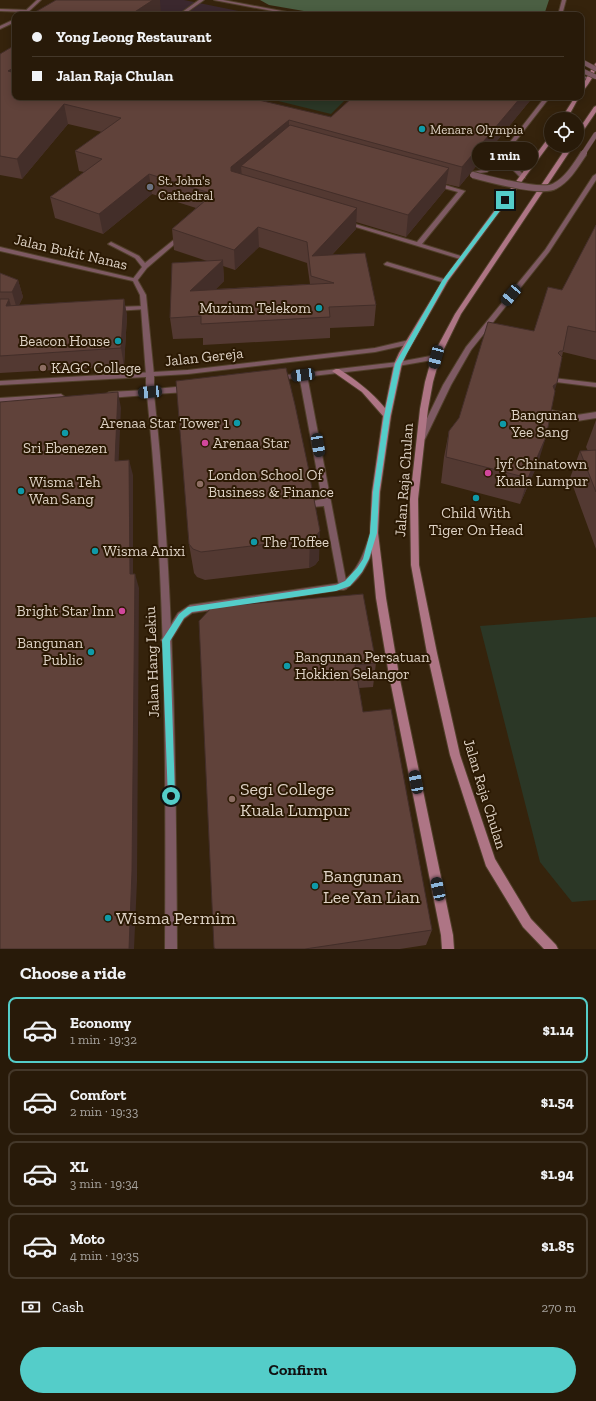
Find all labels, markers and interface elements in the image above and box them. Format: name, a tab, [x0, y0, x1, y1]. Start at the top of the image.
text: Yong Leong Restaurant	[56, 28, 211, 46]
text: Jalan Raja Chulan	[56, 67, 173, 85]
map controls	[544, 112, 584, 152]
button: locate	[544, 112, 584, 152]
place label: Menara Olympia	[430, 122, 524, 137]
marker: Menara Olympia	[417, 124, 427, 134]
callout: 1 min	[472, 142, 538, 170]
text: 1 min	[490, 148, 520, 163]
place label: St. John's Cathedral	[158, 173, 214, 203]
marker: St. John's Cathedral	[145, 182, 155, 192]
route end	[496, 191, 514, 209]
street label: Jalan Bukit Nanas	[13, 230, 129, 274]
car	[499, 282, 523, 308]
place label: Muzium Telekom	[199, 299, 311, 317]
marker: Muzium Telekom	[314, 303, 324, 313]
place label: Beacon House	[19, 332, 110, 350]
marker: Beacon House	[113, 336, 123, 346]
street label: Jalan Gereja	[164, 344, 244, 370]
car	[427, 344, 445, 370]
place label: KAGC College	[51, 359, 141, 377]
marker: KAGC College	[38, 363, 48, 373]
car	[290, 368, 316, 382]
car	[138, 385, 162, 399]
place label: Bangunan Yee Sang	[510, 406, 577, 441]
place label: Arenaa Star Tower 1	[100, 414, 229, 432]
marker: Arenaa Star Tower 1	[232, 418, 242, 428]
marker: Bangunan Yee Sang	[498, 419, 508, 429]
street label: Jalan Raja Chulan	[391, 422, 417, 538]
marker: Sri Ebenezen	[60, 428, 70, 438]
car	[310, 432, 326, 458]
place label: Arenaa Star	[213, 434, 290, 452]
marker: Arenaa Star	[200, 438, 210, 448]
place label: Sri Ebenezen	[23, 439, 107, 457]
place label: lyf Chinatown Kuala Lumpur	[496, 455, 588, 490]
place label: London School Of Business & Finance	[208, 466, 334, 501]
marker: lyf Chinatown Kuala Lumpur	[483, 468, 493, 478]
place label: Wisma Teh Wan Sang	[29, 473, 101, 508]
marker: London School Of Business & Finance	[195, 479, 205, 489]
marker: Wisma Teh Wan Sang	[16, 486, 26, 496]
marker: Child With Tiger On Head	[471, 493, 481, 503]
place label: Child With Tiger On Head	[429, 504, 524, 539]
place label: The Toffee	[262, 533, 329, 551]
marker: The Toffee	[249, 537, 259, 547]
place label: Wisma Anixi	[103, 542, 185, 560]
marker: Wisma Anixi	[90, 546, 100, 556]
place label: Bright Star Inn	[17, 602, 114, 620]
marker: Bright Star Inn	[117, 606, 127, 616]
street label: Jalan Hang Lekiu	[141, 606, 163, 718]
place label: Bangunan Public	[17, 634, 83, 669]
marker: Bangunan Public	[86, 647, 96, 657]
place label: Bangunan Persatuan Hokkien Selangor	[295, 648, 430, 683]
marker: Bangunan Persatuan Hokkien Selangor	[282, 661, 292, 671]
street label: Jalan Raja Chulan	[460, 737, 510, 852]
car	[408, 769, 424, 795]
place label: Segi College Kuala Lumpur	[240, 778, 351, 821]
route start	[162, 787, 180, 805]
marker: Segi College Kuala Lumpur	[227, 794, 237, 804]
place label: Bangunan Lee Yan Lian	[323, 865, 421, 908]
car	[430, 876, 446, 902]
marker: Bangunan Lee Yan Lian	[310, 881, 320, 891]
place label: Wisma Permim	[116, 907, 236, 929]
marker: Wisma Permim	[103, 913, 113, 923]
text: Choose a ride	[20, 962, 126, 984]
icon: car	[22, 1012, 58, 1048]
text: Economy	[70, 1014, 131, 1032]
text: $1.14	[543, 1021, 574, 1039]
text: 1 min · 19:32	[70, 1032, 137, 1047]
icon: car	[22, 1084, 58, 1120]
text: Comfort	[70, 1086, 126, 1104]
text: $1.54	[541, 1093, 574, 1111]
text: 2 min · 19:33	[70, 1104, 138, 1119]
icon: car	[22, 1156, 58, 1192]
text: XL	[70, 1158, 88, 1176]
text: $1.94	[541, 1165, 574, 1183]
text: 3 min · 19:34	[70, 1176, 139, 1191]
icon: car	[22, 1228, 58, 1264]
text: Moto	[70, 1230, 105, 1248]
text: $1.85	[541, 1237, 574, 1255]
text: 4 min · 19:35	[70, 1248, 139, 1263]
icon: cash	[20, 1296, 42, 1318]
text: Cash	[52, 1298, 84, 1316]
text: 270 m	[542, 1300, 576, 1315]
button: Confirm	[20, 1347, 576, 1393]

